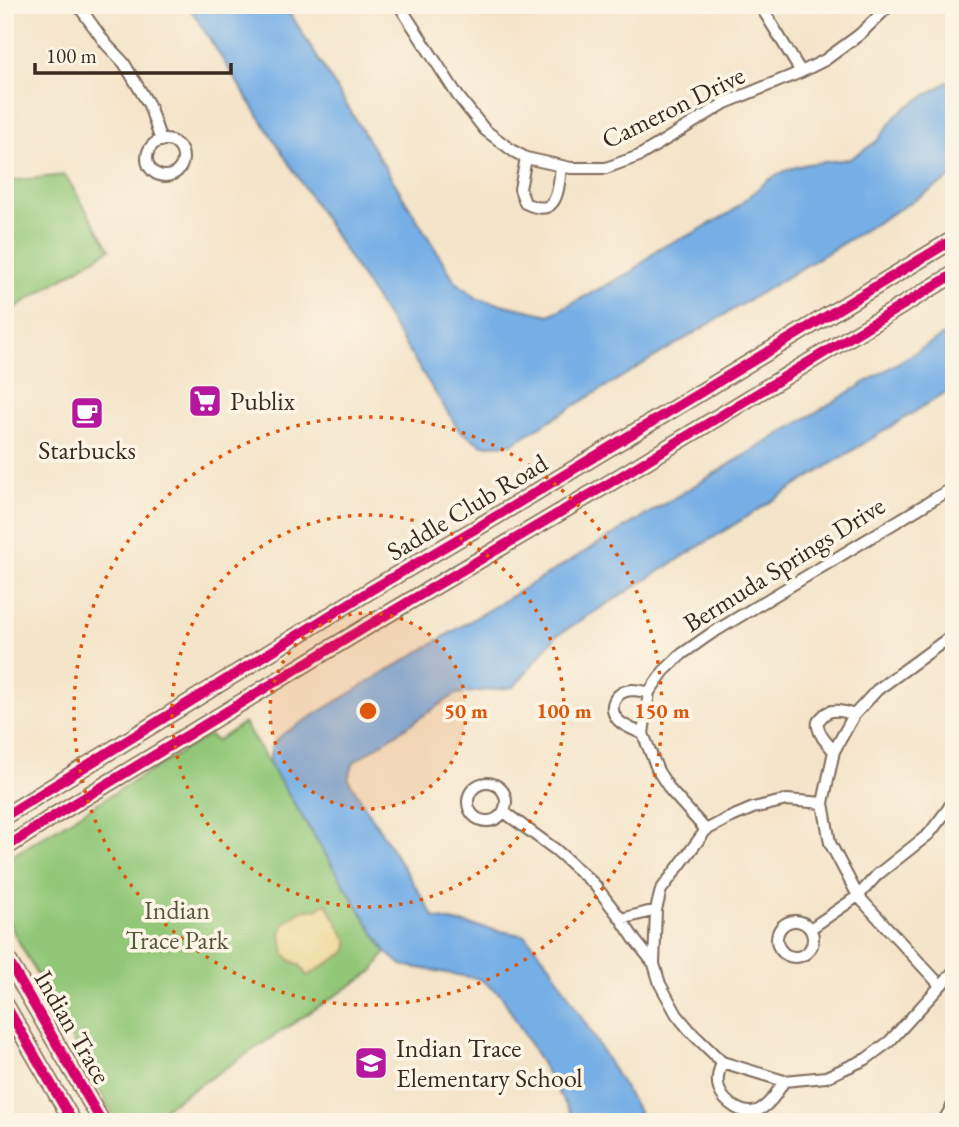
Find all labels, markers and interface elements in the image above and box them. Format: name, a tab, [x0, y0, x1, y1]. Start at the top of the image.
scale bar	[35, 32, 231, 76]
text: 100 m	[46, 42, 97, 69]
street label: Cameron Drive	[596, 58, 750, 156]
supermarket icon: Publix	[186, 382, 224, 420]
place label: Publix	[230, 384, 296, 418]
cafe icon: Starbucks	[68, 394, 106, 432]
place label: Starbucks	[38, 433, 136, 467]
street label: Saddle Club Road	[380, 445, 554, 568]
street label: Bermuda Springs Drive	[677, 488, 891, 640]
text: 50 m	[444, 697, 488, 724]
text: 100 m	[536, 697, 592, 724]
text: 150 m	[634, 697, 690, 724]
centre of rings	[356, 699, 380, 723]
park label: Indian Trace Park	[125, 893, 230, 957]
street label: Indian Trace	[27, 964, 119, 1090]
place label: Indian Trace Elementary School	[396, 1031, 583, 1095]
school or university icon: Indian Trace Elementary School	[352, 1044, 390, 1082]

